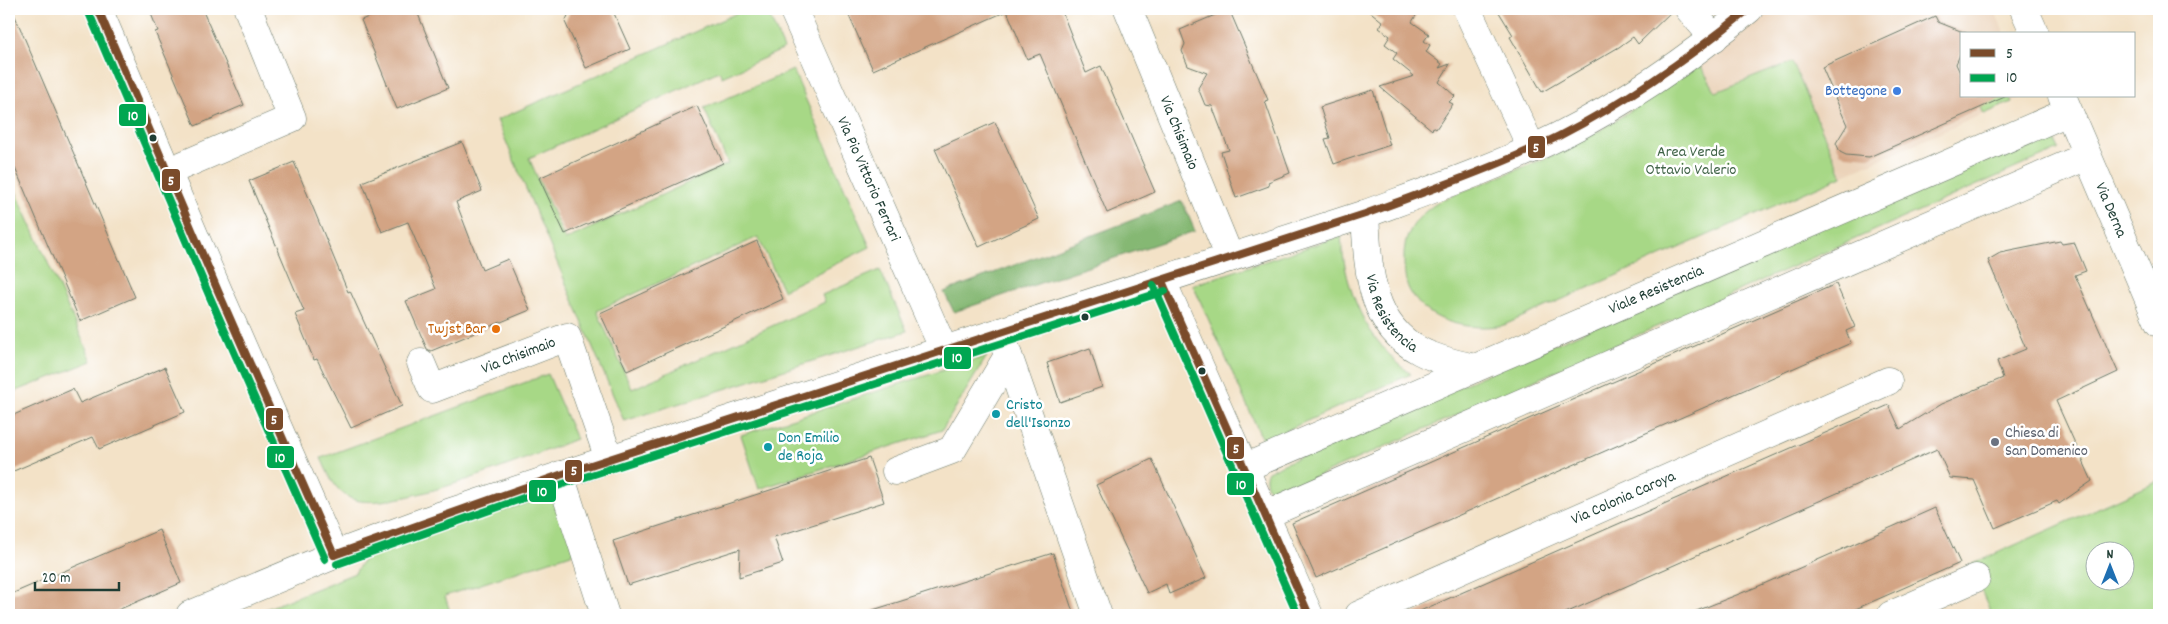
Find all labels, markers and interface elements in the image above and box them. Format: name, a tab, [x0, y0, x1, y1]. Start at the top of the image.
legend	[1960, 32, 2136, 98]
text: 5	[2006, 44, 2013, 66]
text: 10	[2006, 68, 2017, 90]
place label: Bottegone	[1825, 80, 1887, 103]
marker: Bottegone	[1891, 85, 1903, 97]
street label: Via Chisimaio	[1153, 92, 1204, 174]
line badge: 10	[118, 103, 147, 127]
text: 10	[128, 107, 138, 127]
street label: Via Pio Vittorio Ferrari	[831, 113, 906, 245]
unlabelled marker	[148, 133, 158, 143]
line badge: 5	[1527, 135, 1546, 159]
text: 5	[1533, 139, 1540, 159]
park label: Area Verde Ottavio Valerio	[1646, 141, 1736, 182]
line badge: 5	[161, 168, 181, 192]
text: 5	[168, 172, 175, 192]
street label: Via Derna	[2089, 179, 2133, 242]
street label: Viale Resistencia	[1605, 259, 1708, 321]
street label: Via Resistencia	[1359, 272, 1423, 359]
unlabelled marker	[1080, 312, 1090, 322]
place label: Twjst Bar	[428, 318, 486, 341]
marker: Twjst Bar	[490, 323, 502, 335]
street label: Via Chisimaio	[478, 331, 559, 380]
line badge: 10	[943, 346, 972, 370]
text: 10	[952, 349, 962, 369]
unlabelled marker	[1197, 366, 1207, 376]
place label: Cristo dell'Isonzo	[1006, 394, 1071, 435]
line badge: 5	[265, 407, 284, 431]
marker: Cristo dell'Isonzo	[990, 408, 1002, 420]
text: 5	[271, 411, 278, 431]
place label: Chiesa di San Domenico	[2005, 422, 2088, 463]
place label: Don Emilio de Roja	[778, 427, 839, 468]
line badge: 5	[1226, 436, 1245, 460]
marker: Chiesa di San Domenico	[1989, 436, 2001, 448]
text: 5	[1233, 440, 1240, 460]
marker: Don Emilio de Roja	[762, 441, 774, 453]
line badge: 10	[266, 445, 295, 469]
text: 10	[275, 449, 285, 469]
line badge: 5	[564, 459, 583, 483]
text: 5	[571, 462, 578, 482]
street label: Via Colonia Caroya	[1568, 465, 1680, 531]
line badge: 10	[1226, 472, 1255, 496]
text: 10	[1236, 476, 1246, 496]
line badge: 10	[528, 479, 557, 503]
text: 10	[537, 483, 547, 503]
north arrow	[2086, 542, 2136, 592]
text: N	[2107, 545, 2114, 565]
scale bar	[35, 559, 119, 591]
text: 20 m	[42, 568, 70, 590]

